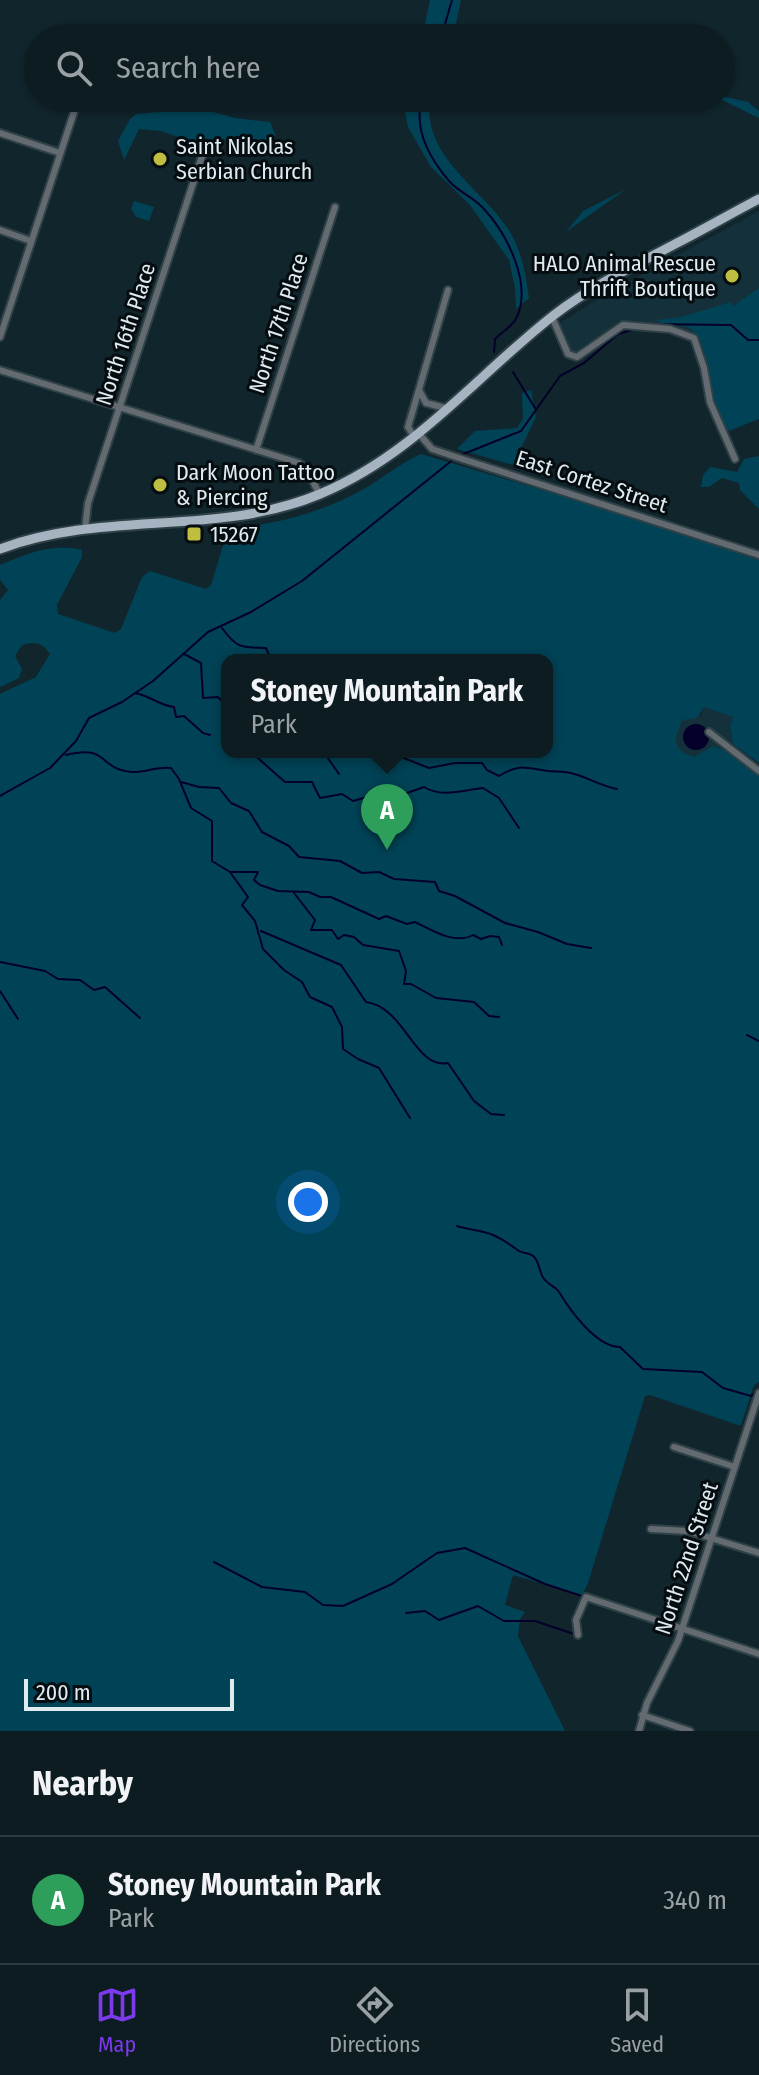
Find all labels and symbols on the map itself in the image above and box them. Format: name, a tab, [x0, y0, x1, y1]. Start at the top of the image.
place label: Saint Nikolas Serbian Church	[176, 133, 312, 185]
marker: Saint Nikolas Serbian Church	[151, 150, 169, 168]
street label: North 17th Place	[243, 250, 314, 397]
place label: HALO Animal Rescue Thrift Boutique	[533, 250, 716, 302]
street label: North 16th Place	[90, 260, 161, 409]
marker: HALO Animal Rescue Thrift Boutique	[723, 267, 741, 285]
street label: East Cortez Street	[513, 444, 672, 519]
place label: Dark Moon Tattoo & Piercing	[176, 459, 335, 511]
marker: Dark Moon Tattoo & Piercing	[151, 476, 169, 494]
place label: 15267	[210, 521, 258, 548]
marker: 15267	[185, 525, 203, 543]
pin: A	[361, 784, 413, 850]
your location	[288, 1182, 328, 1222]
street label: North 22nd Street	[649, 1478, 724, 1638]
scale bar	[24, 1675, 234, 1711]

